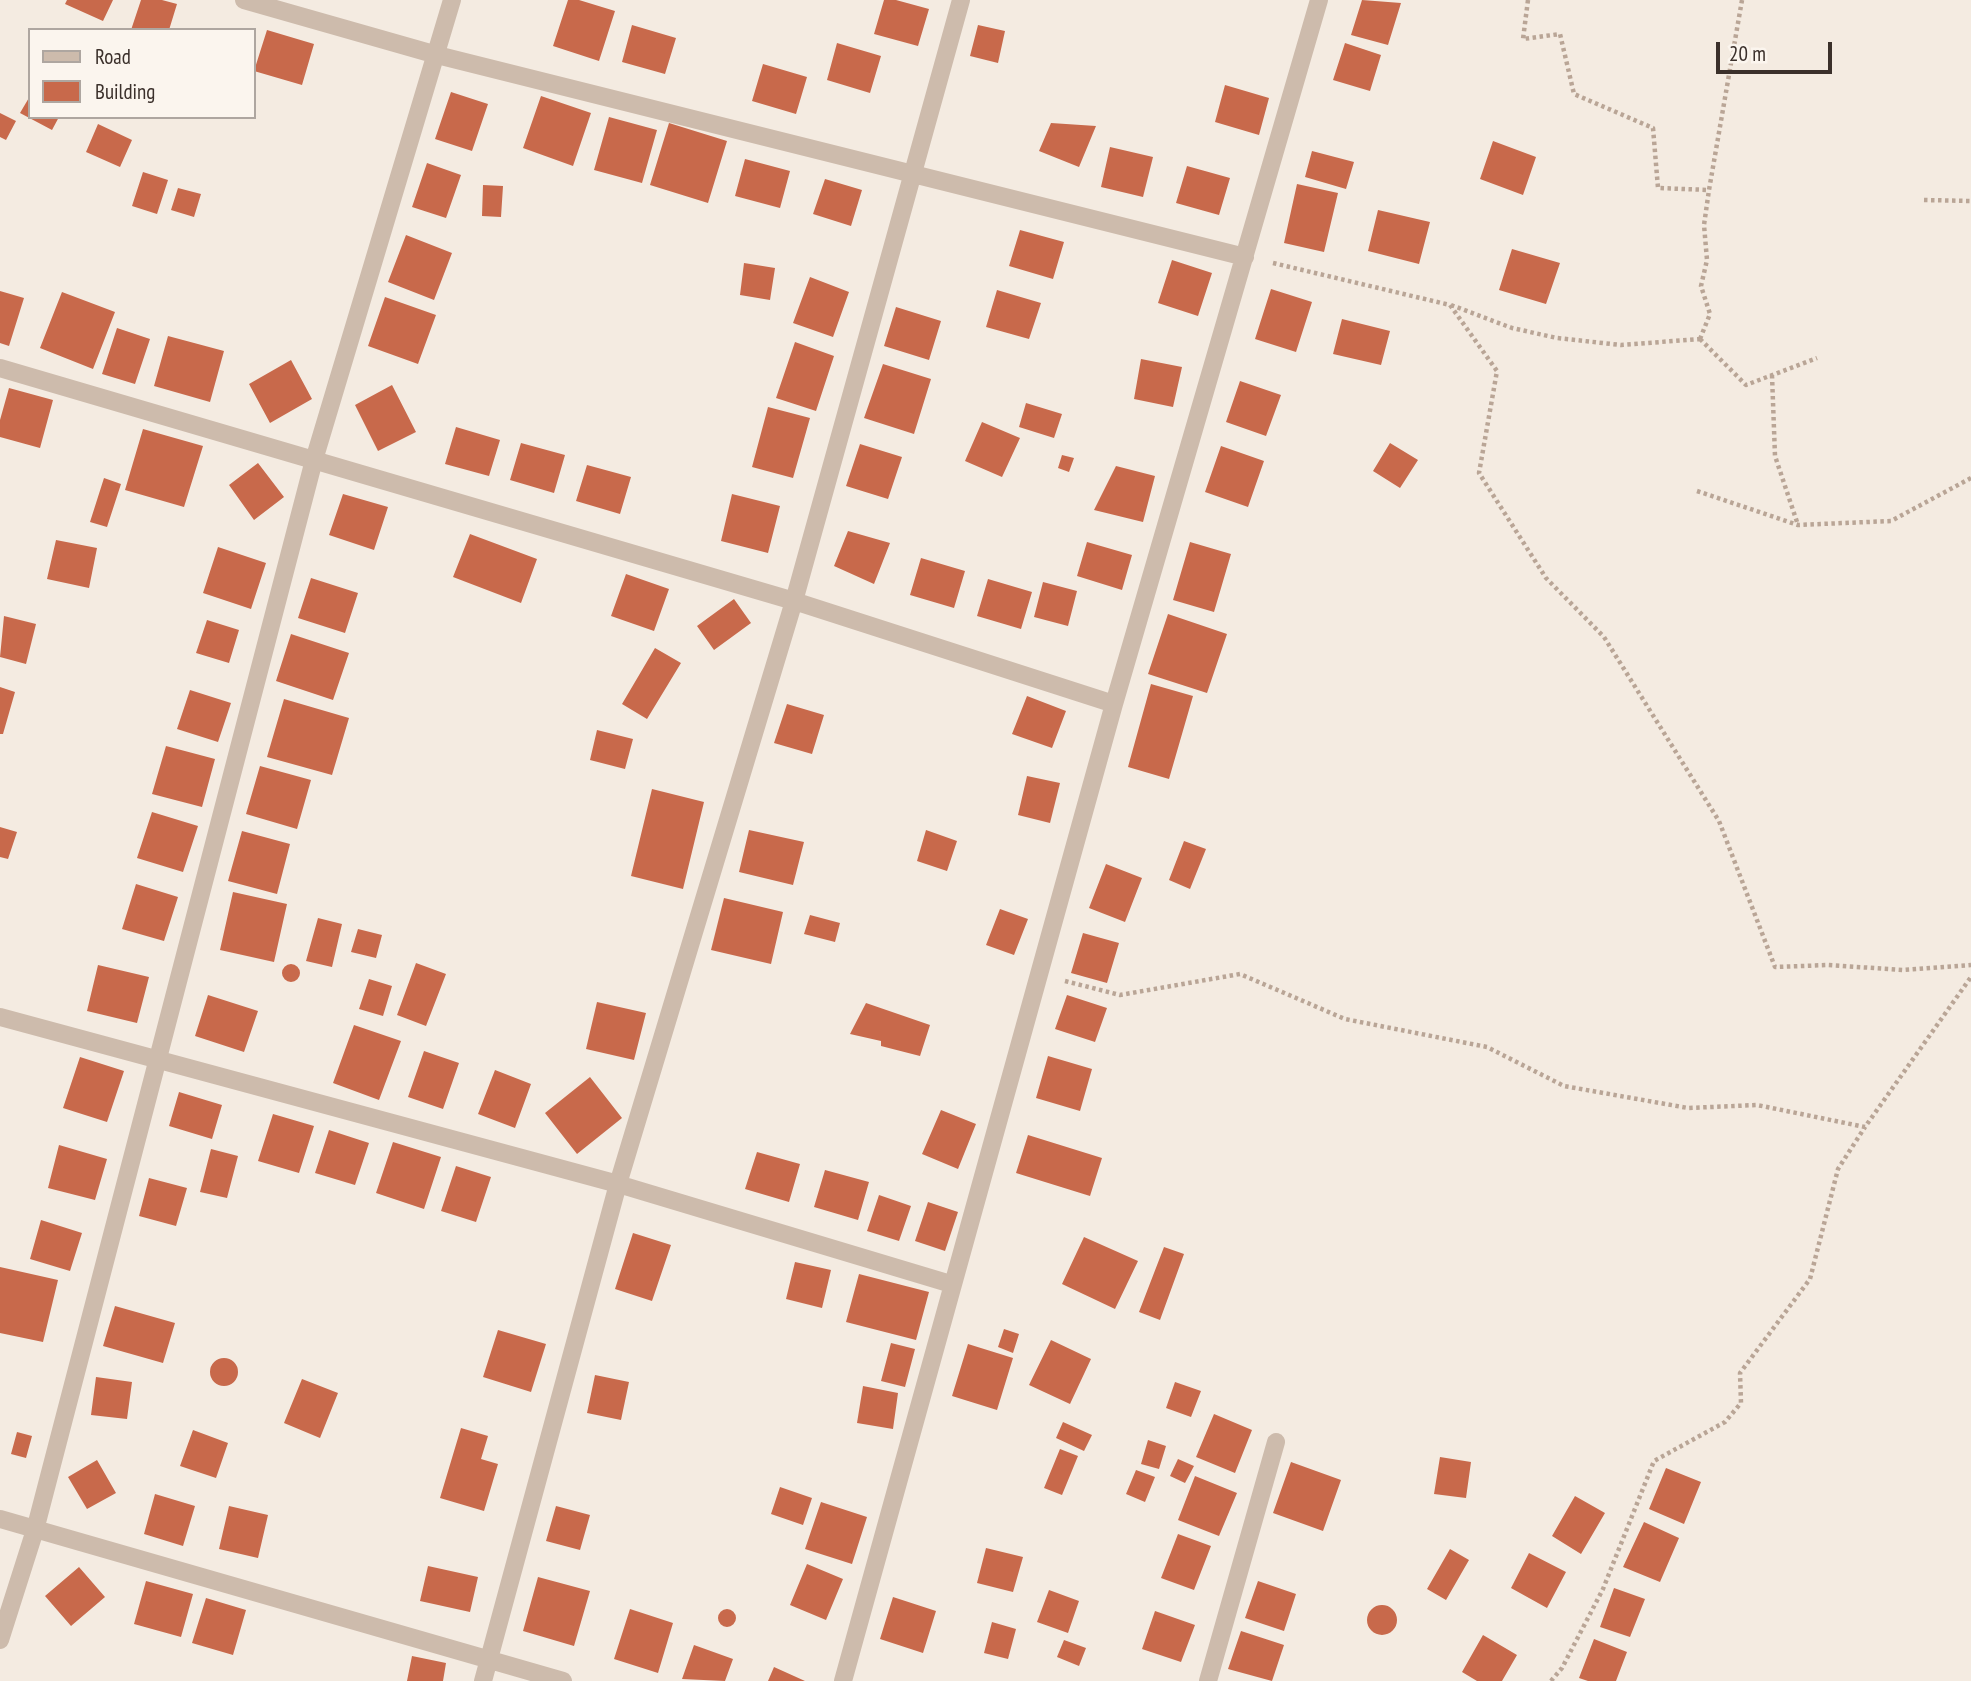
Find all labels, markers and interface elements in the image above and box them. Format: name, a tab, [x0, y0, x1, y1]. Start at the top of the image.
legend	[28, 28, 256, 119]
scale bar	[1719, 28, 1834, 72]
text: 20 m	[1729, 40, 1766, 67]
text: Road	[95, 43, 131, 70]
text: Building	[95, 78, 155, 105]

